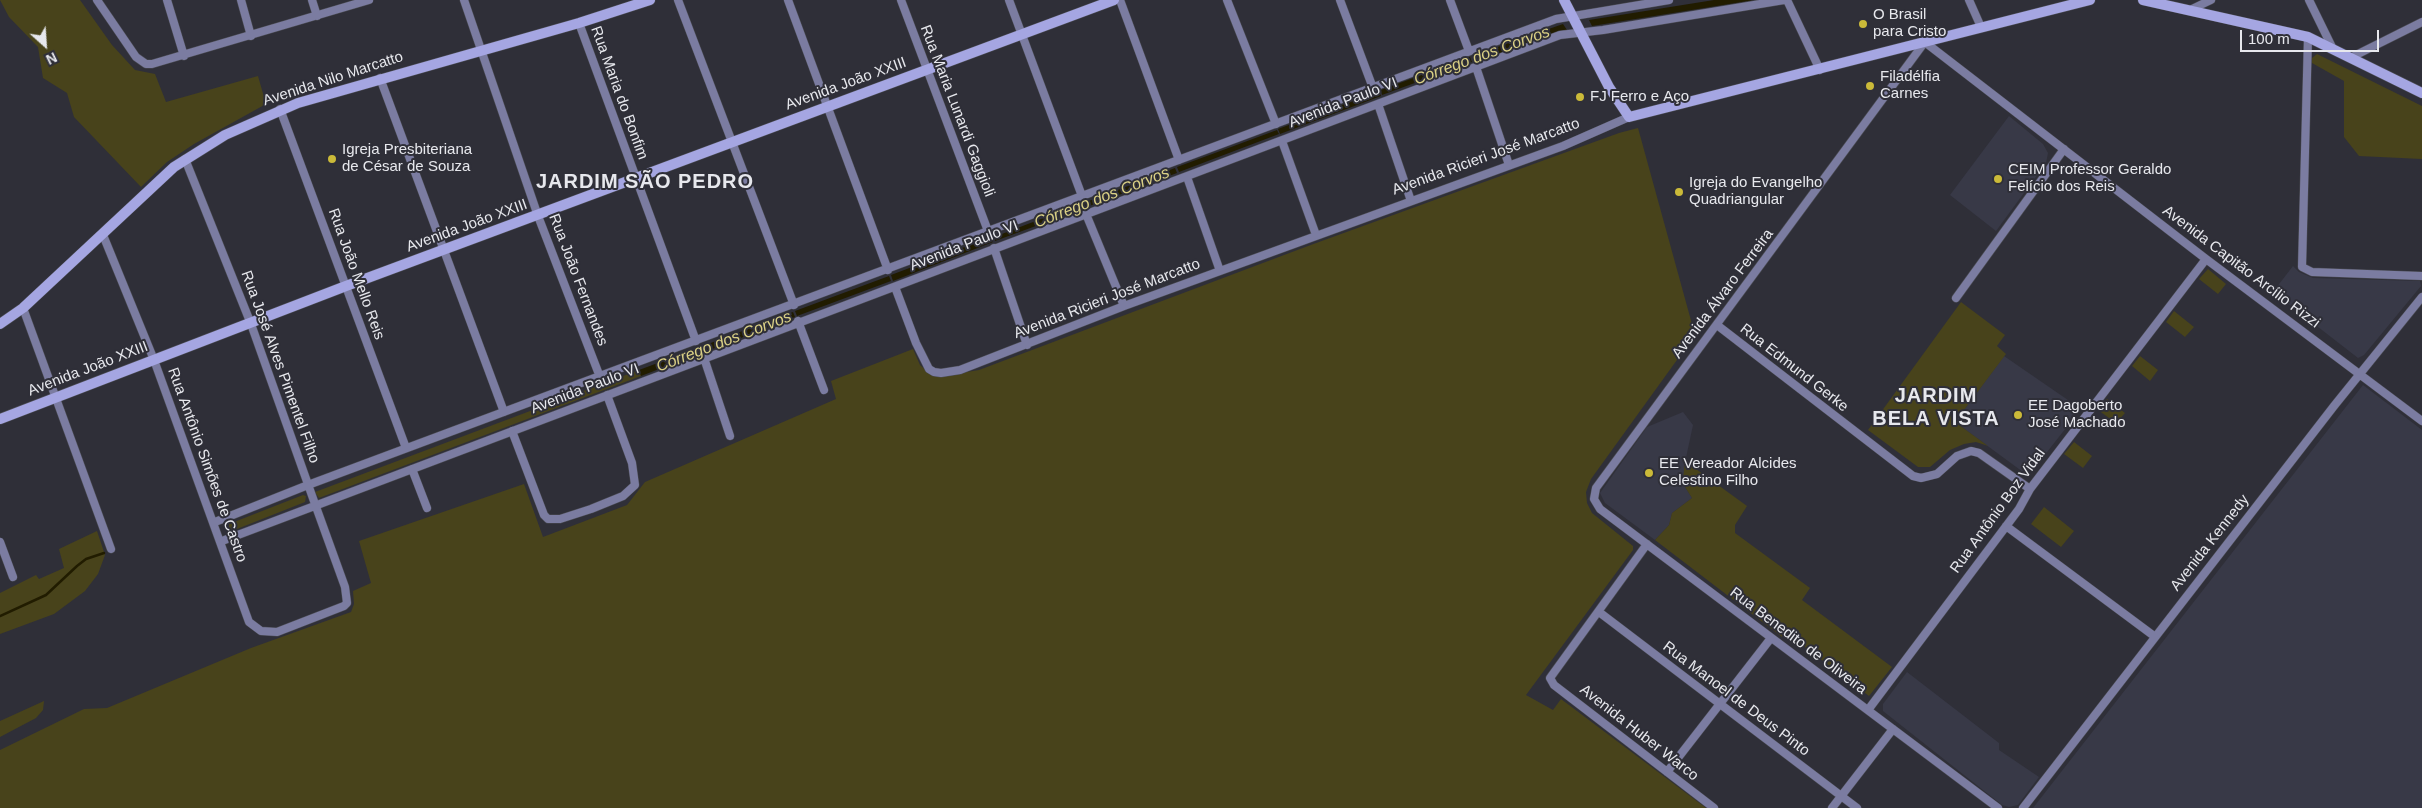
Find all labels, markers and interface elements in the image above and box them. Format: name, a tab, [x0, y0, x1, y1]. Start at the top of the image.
place label: O Brasil para Cristo	[1873, 6, 1946, 41]
marker: O Brasil para Cristo	[1857, 18, 1869, 30]
north arrow	[20, 20, 70, 70]
scale bar	[2242, 20, 2381, 52]
water label: Córrego dos Corvos	[1411, 22, 1553, 90]
street label: Rua Maria Lunardi Gaggioli	[916, 23, 998, 199]
street label: Rua Maria do Bonfim	[586, 24, 652, 162]
text: 100 m	[2248, 30, 2290, 47]
street label: Avenida Nilo Marcatto	[261, 48, 405, 110]
text: N	[44, 49, 60, 68]
street label: Avenida João XXIII	[783, 54, 909, 114]
place label: Filadélfia Carnes	[1880, 68, 1940, 103]
street label: Avenida Paulo VI	[1286, 74, 1400, 132]
marker: Filadélfia Carnes	[1864, 80, 1876, 92]
place label: FJ Ferro e Aço	[1590, 88, 1689, 106]
marker: FJ Ferro e Aço	[1574, 91, 1586, 103]
street label: Avenida Ricieri José Marcatto	[1390, 115, 1582, 199]
place label: Igreja Presbiteriana de César de Souza	[342, 141, 472, 176]
marker: Igreja Presbiteriana de César de Souza	[326, 153, 338, 165]
place label: CEIM Professor Geraldo Felício dos Reis	[2008, 161, 2171, 196]
water label: Córrego dos Corvos	[1032, 163, 1172, 233]
district label: JARDIM SÃO PEDRO	[534, 170, 756, 194]
marker: CEIM Professor Geraldo Felício dos Reis	[1992, 173, 2004, 185]
place label: Igreja do Evangelho Quadriangular	[1689, 174, 1822, 209]
marker: Igreja do Evangelho Quadriangular	[1673, 186, 1685, 198]
street label: Avenida João XXIII	[404, 196, 530, 256]
street label: Avenida Capitão Arcílio Rizzi	[2159, 202, 2323, 332]
street label: Rua João Mello Reis	[324, 206, 388, 342]
street label: Rua João Fernandes	[544, 211, 612, 349]
street label: Avenida Paulo VI	[907, 217, 1021, 275]
street label: Avenida Álvaro Ferreira	[1668, 226, 1778, 362]
street label: Avenida Ricieri José Marcatto	[1011, 255, 1203, 343]
street label: Rua José Alves Pimentel Filho	[237, 268, 323, 466]
water label: Córrego dos Corvos	[654, 307, 794, 377]
street label: Rua Edmund Gerke	[1736, 320, 1852, 416]
street label: Avenida João XXIII	[25, 338, 151, 400]
street label: Avenida Paulo VI	[528, 360, 642, 418]
street label: Rua Antônio Simões de Castro	[163, 365, 251, 565]
district label: JARDIM BELA VISTA	[1871, 384, 2001, 431]
place label: EE Dagoberto José Machado	[2028, 397, 2126, 432]
marker: EE Dagoberto José Machado	[2012, 409, 2024, 421]
street label: Rua Antônio Boz Vidal	[1947, 445, 2049, 577]
place label: EE Vereador Alcides Celestino Filho	[1659, 455, 1797, 490]
marker: EE Vereador Alcides Celestino Filho	[1643, 467, 1655, 479]
street label: Avenida Kennedy	[2167, 491, 2253, 595]
street label: Rua Benedito de Oliveira	[1726, 584, 1870, 698]
street label: Rua Manoel de Deus Pinto	[1659, 638, 1813, 760]
street label: Avenida Huber Warco	[1576, 681, 1702, 785]

